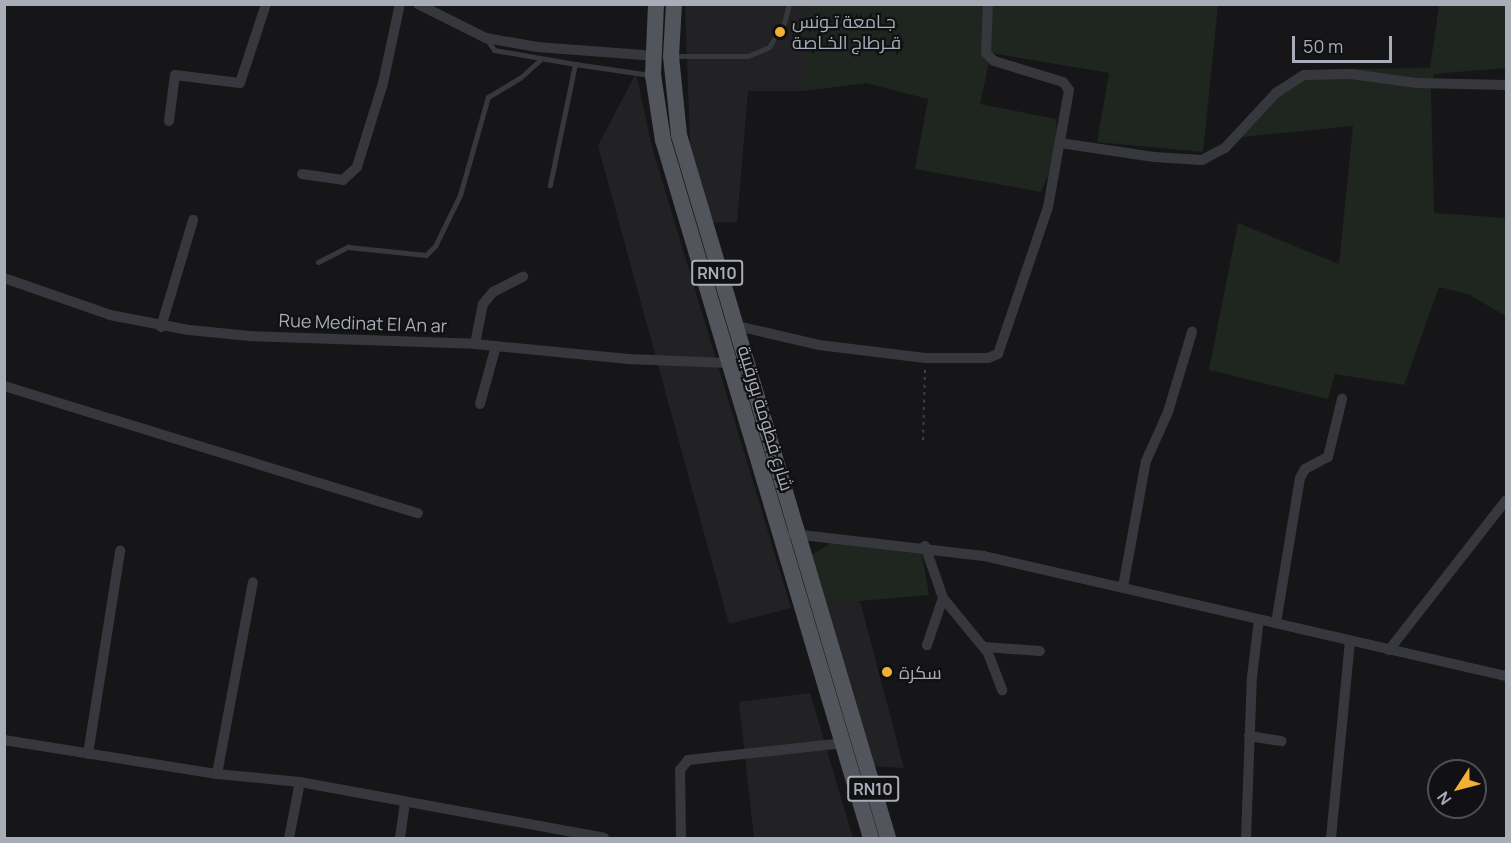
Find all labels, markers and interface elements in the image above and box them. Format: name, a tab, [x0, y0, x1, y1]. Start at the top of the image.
place label: جـامعة تـونس قـرطاج الخـاصة	[792, 11, 901, 54]
scale bar	[1295, 24, 1396, 62]
marker: جـامعة تـونس قـرطاج الخـاصة	[773, 25, 787, 39]
text: 50 m	[1303, 34, 1343, 58]
road number: RN10	[690, 260, 744, 286]
street label: Rue Medinat El An ar	[278, 309, 448, 337]
street label: شارع فطومة بورقيبة	[734, 343, 798, 493]
place label: سكرة	[899, 661, 942, 683]
marker: سكرة	[880, 665, 894, 679]
north arrow	[1427, 759, 1487, 819]
road number: RN10	[846, 776, 900, 802]
text: N	[1432, 787, 1456, 810]

